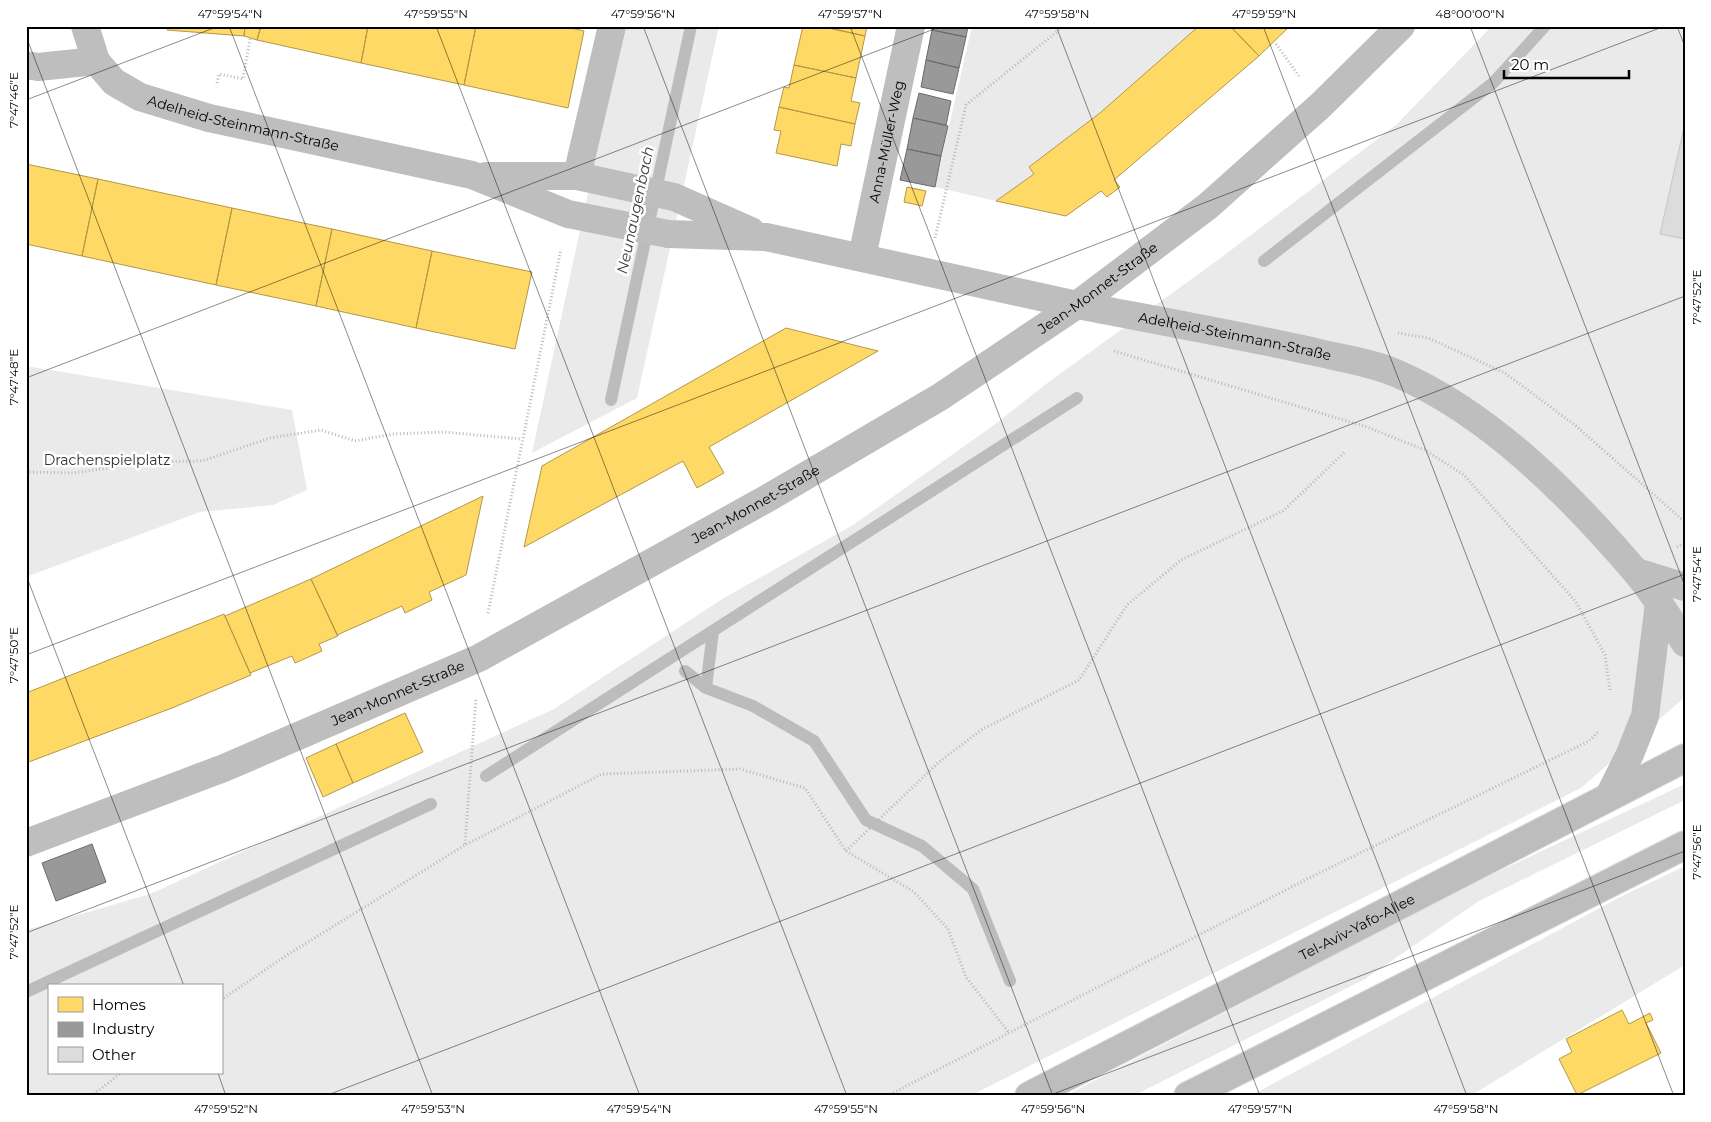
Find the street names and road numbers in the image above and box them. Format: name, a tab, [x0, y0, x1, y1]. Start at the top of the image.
street label: Anna-Müller-Weg	[865, 79, 908, 204]
street label: Adelheid-Steinmann-Straße	[145, 91, 341, 155]
street label: Jean-Monnet-Straße	[1034, 238, 1161, 338]
street label: Adelheid-Steinmann-Straße	[1137, 308, 1333, 364]
street label: Jean-Monnet-Straße	[688, 461, 823, 548]
street label: Jean-Monnet-Straße	[327, 656, 467, 730]
street label: Tel-Aviv-Yafo-Allee	[1296, 890, 1418, 964]

